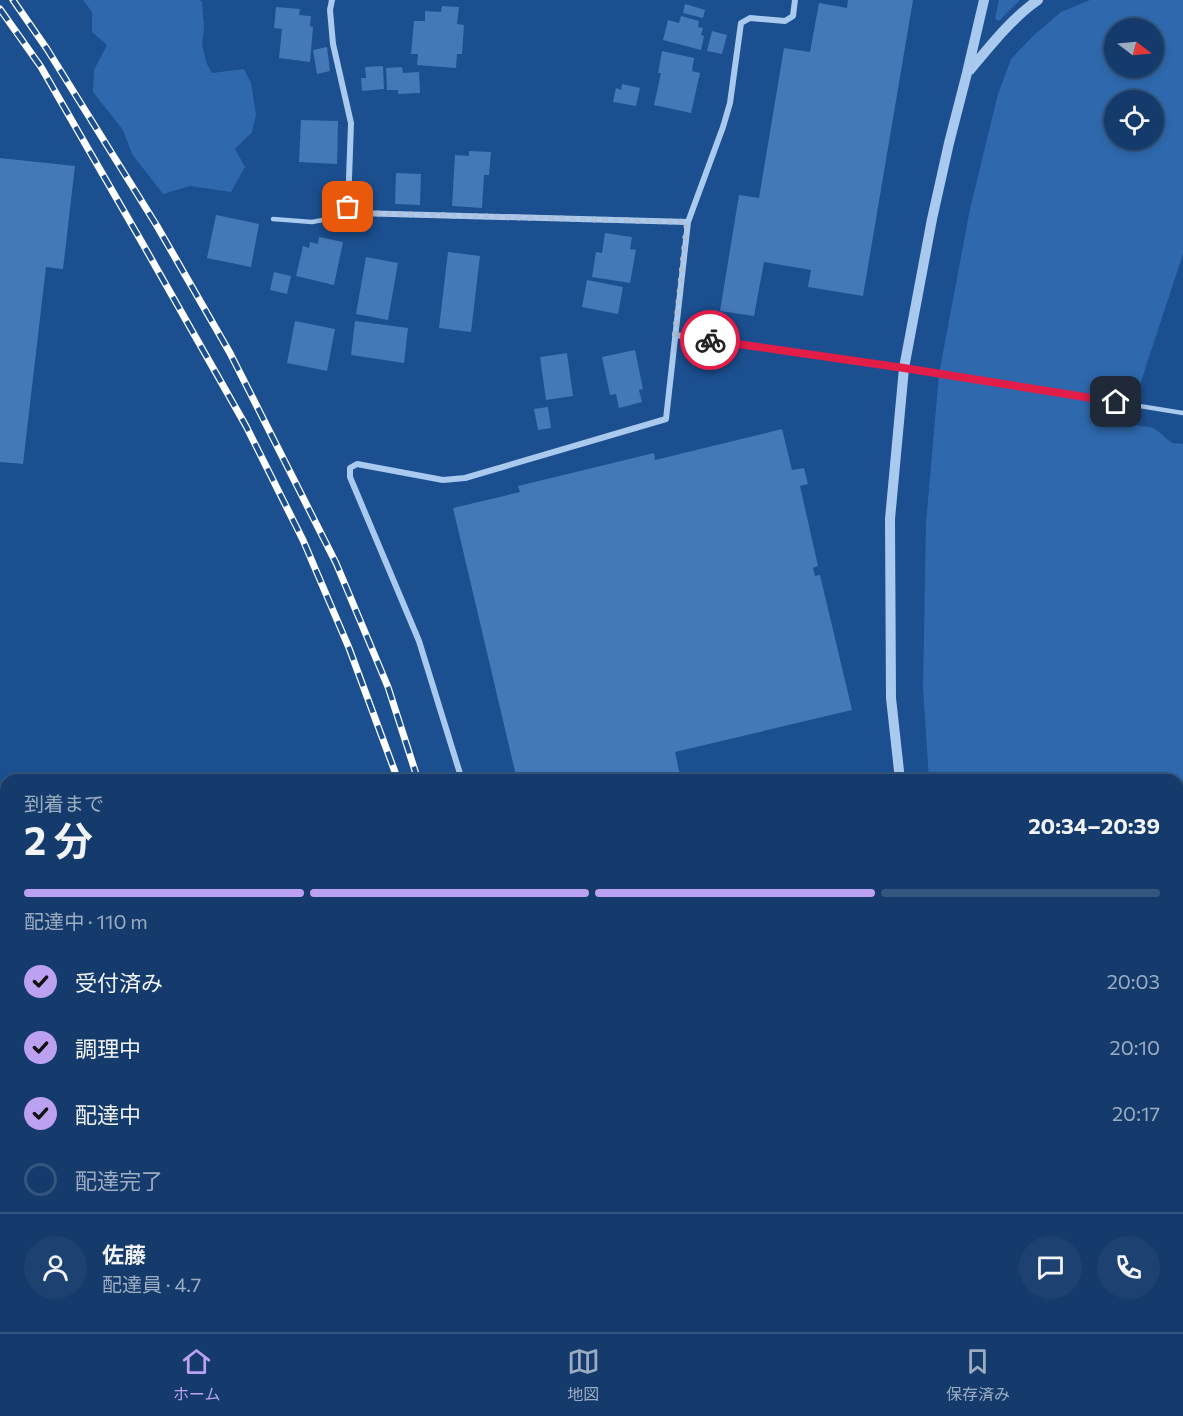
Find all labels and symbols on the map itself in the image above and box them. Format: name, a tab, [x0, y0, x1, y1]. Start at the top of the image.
north arrow	[1104, 18, 1164, 78]
pin	[322, 181, 373, 232]
courier	[680, 310, 740, 370]
pin	[1090, 376, 1141, 427]

